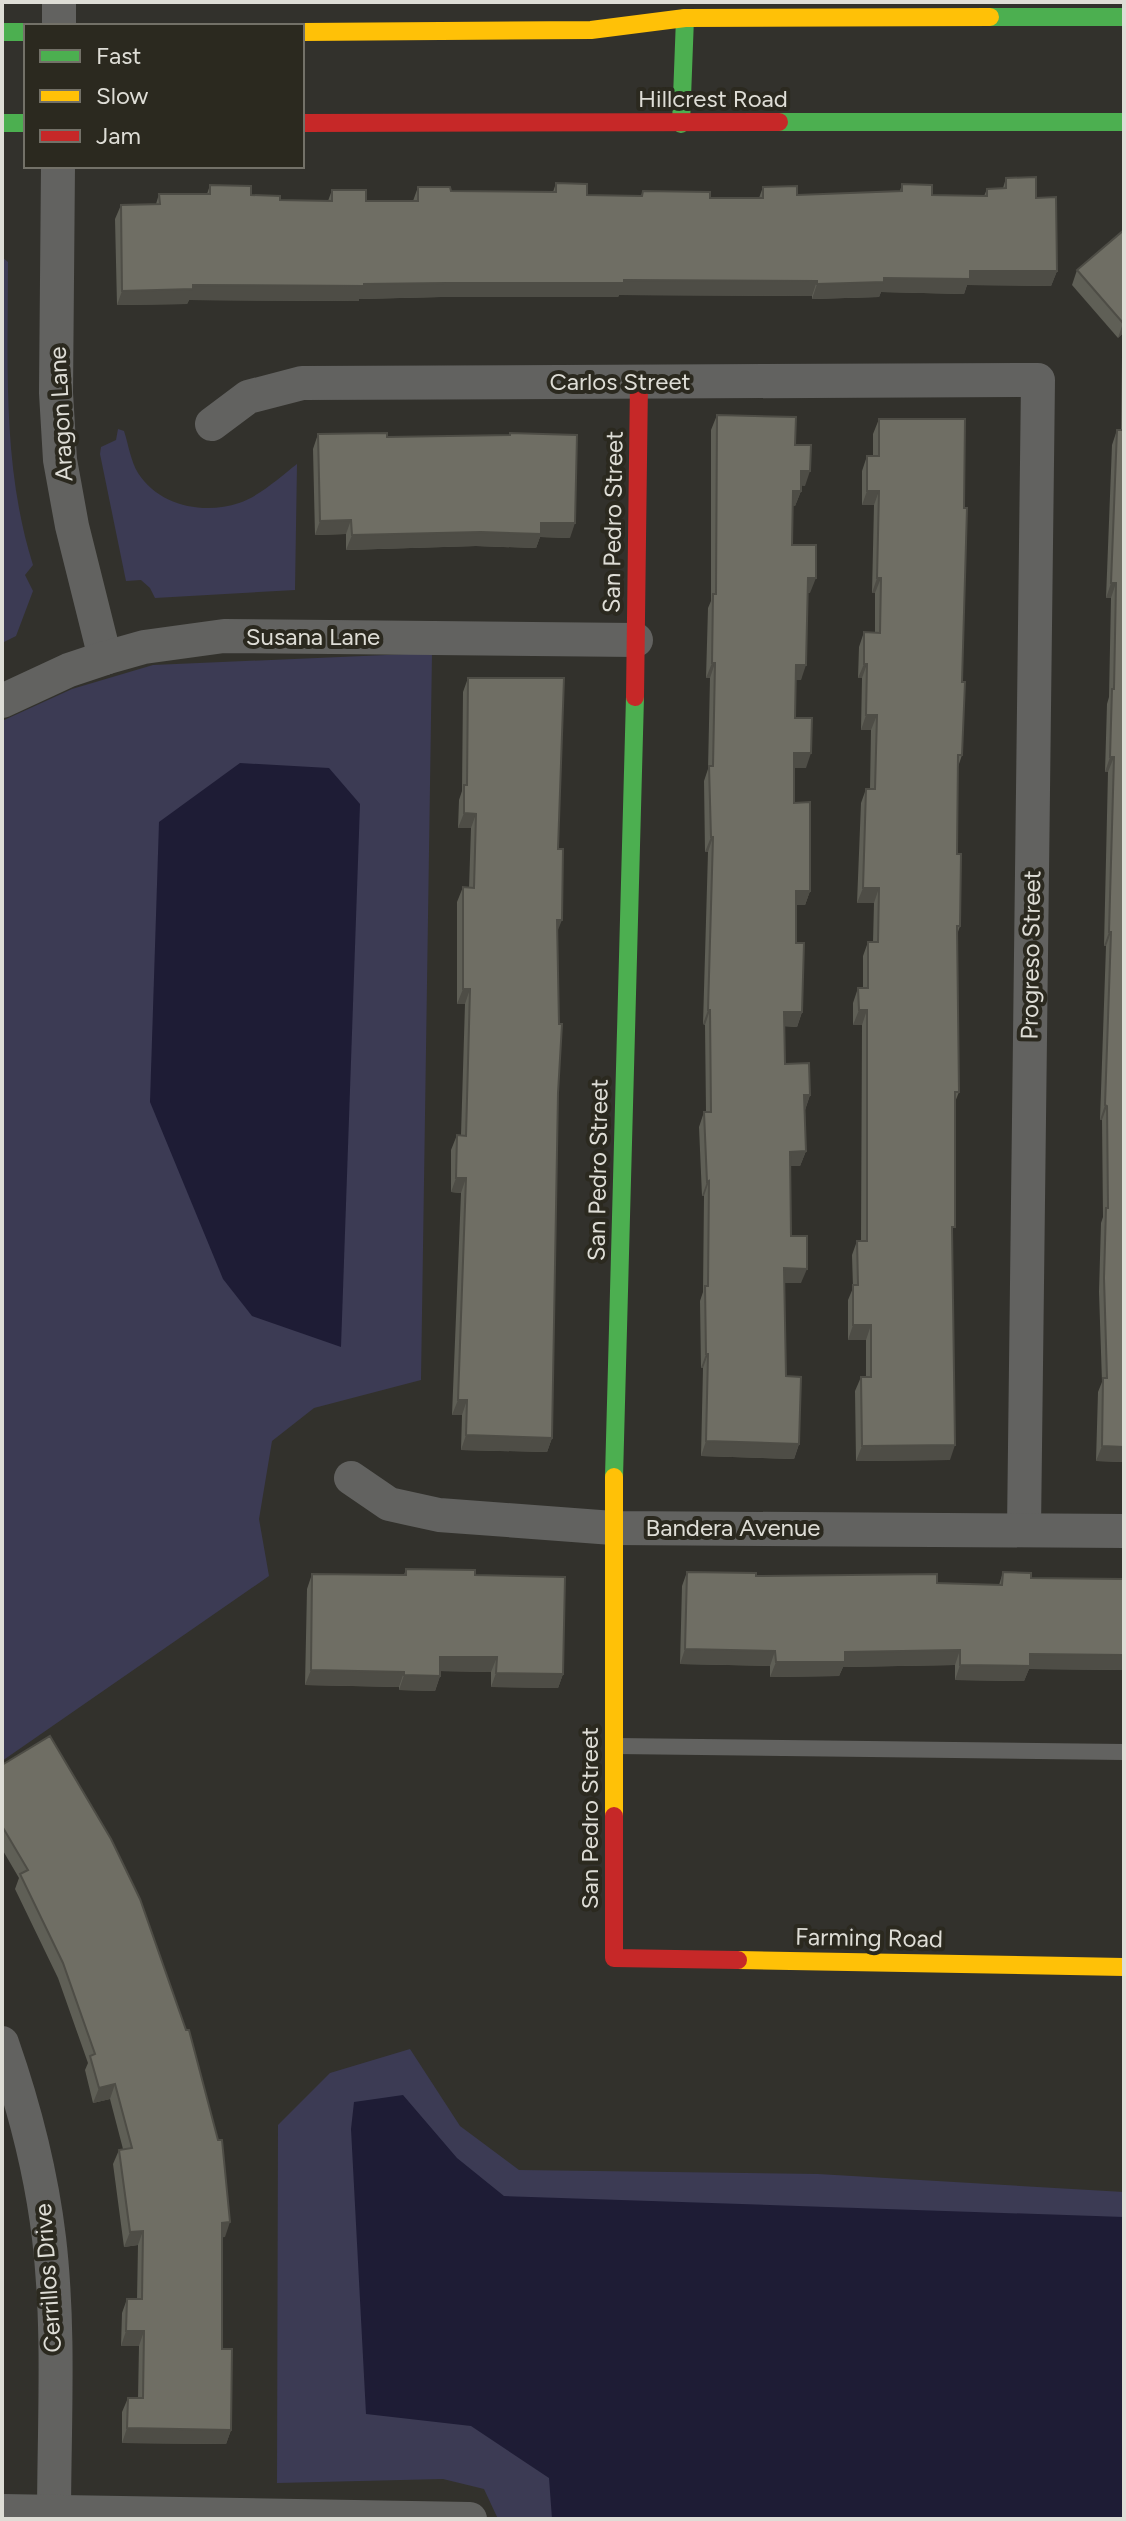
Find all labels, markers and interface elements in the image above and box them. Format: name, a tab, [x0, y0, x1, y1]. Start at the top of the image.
legend	[24, 24, 304, 168]
text: Fast	[96, 41, 141, 70]
text: Slow	[96, 81, 149, 110]
street label: Hillcrest Road	[638, 84, 788, 113]
text: Jam	[96, 121, 141, 150]
street label: Aragon Lane	[42, 346, 79, 482]
street label: Carlos Street	[549, 367, 691, 396]
street label: San Pedro Street	[596, 431, 629, 613]
street label: Susana Lane	[246, 622, 380, 651]
street label: Progreso Street	[1015, 870, 1046, 1040]
street label: San Pedro Street	[581, 1079, 614, 1261]
street label: Bandera Avenue	[646, 1513, 820, 1542]
street label: San Pedro Street	[575, 1727, 604, 1909]
street label: Farming Road	[795, 1922, 943, 1953]
street label: Cerrillos Drive	[28, 2203, 67, 2354]

